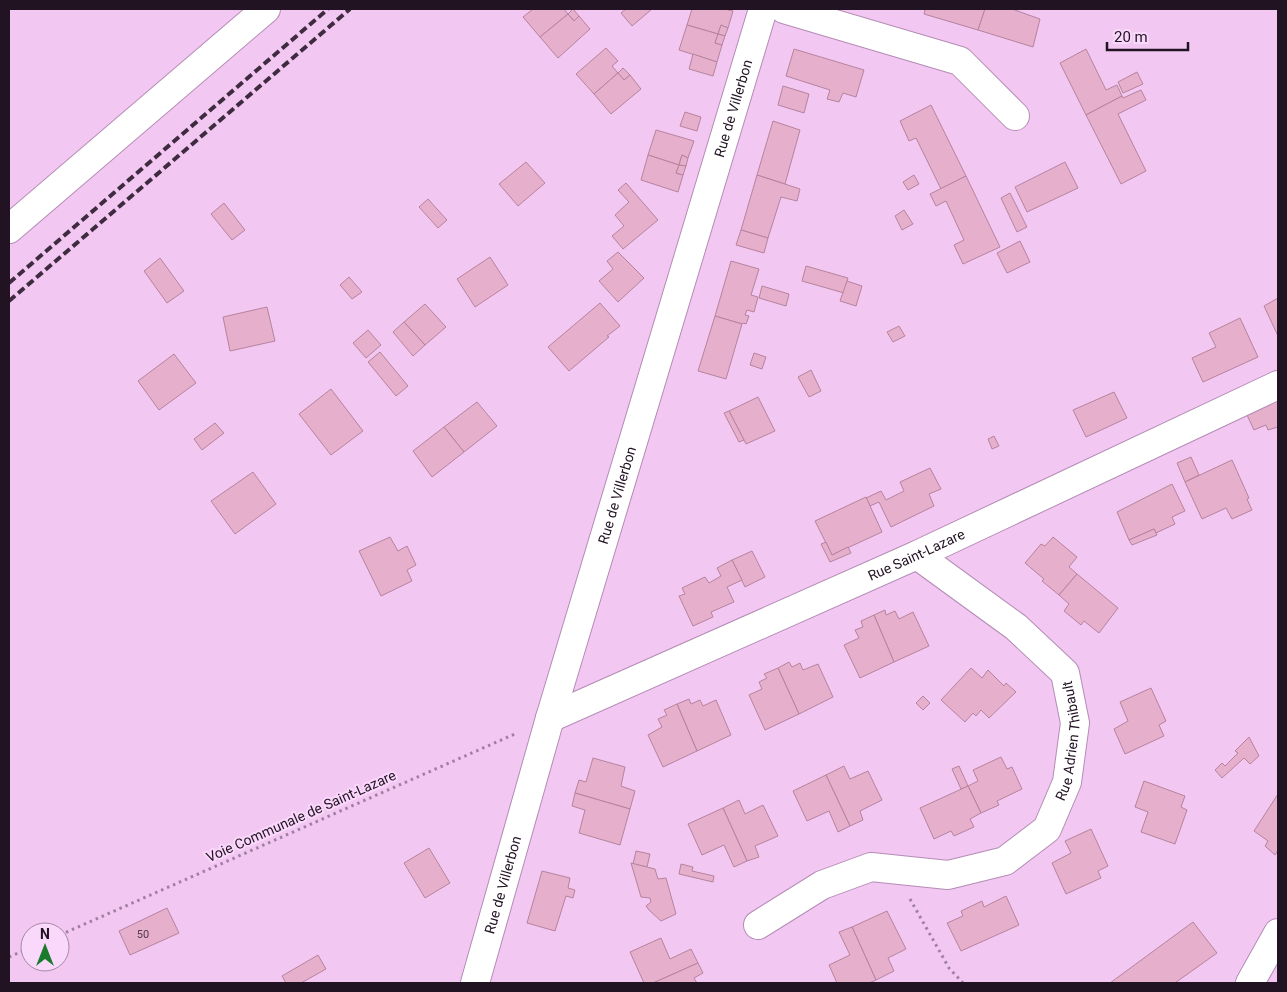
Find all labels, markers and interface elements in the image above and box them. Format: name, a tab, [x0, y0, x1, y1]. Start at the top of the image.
scale bar	[1107, 20, 1188, 52]
text: 20 m	[1114, 28, 1148, 46]
street label: Rue de Villerbon	[711, 58, 755, 159]
street label: Rue de Villerbon	[595, 445, 639, 546]
street label: Rue Saint-Lazare	[865, 526, 967, 584]
street label: Rue Adrien Thibault	[1052, 679, 1083, 803]
street label: Voie Communale de Saint-Lazare	[204, 767, 398, 865]
street label: Rue de Villerbon	[481, 834, 524, 936]
north arrow	[20, 922, 70, 972]
text: N	[40, 926, 50, 942]
house number: 50	[137, 928, 149, 941]

